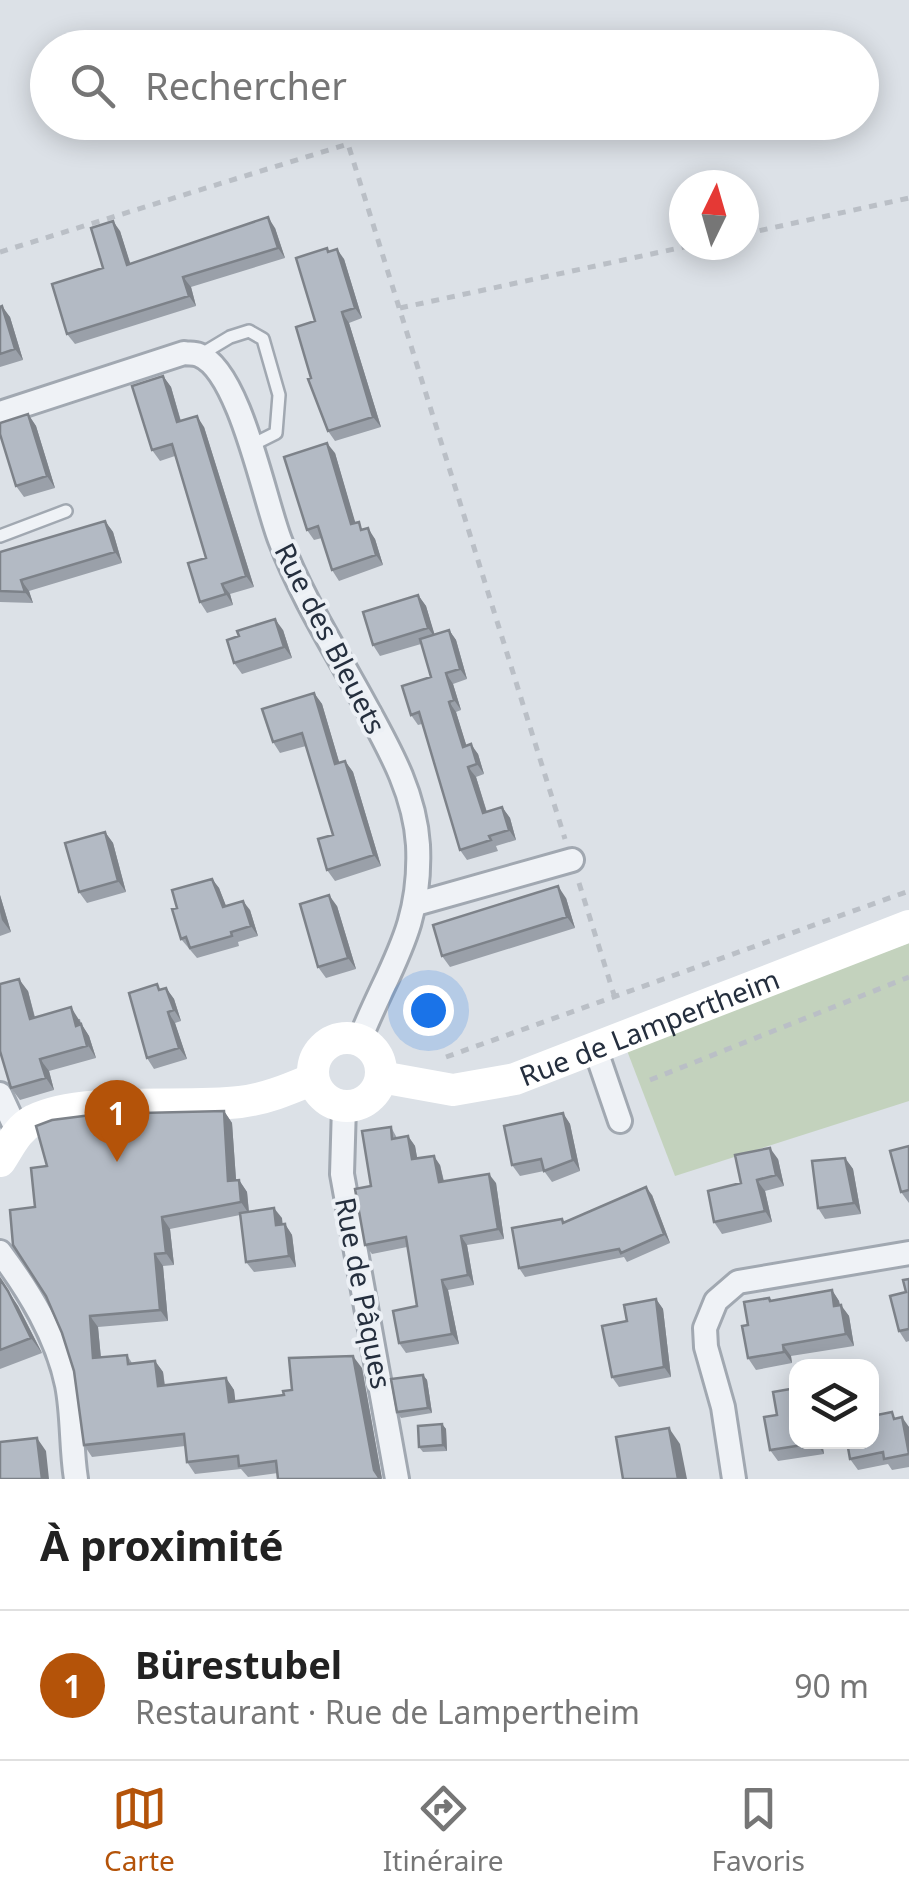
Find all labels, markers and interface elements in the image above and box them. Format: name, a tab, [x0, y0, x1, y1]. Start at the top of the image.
search box	[30, 30, 879, 140]
icon: search	[65, 58, 120, 113]
text: Rechercher	[145, 59, 347, 111]
north arrow	[669, 170, 759, 260]
street label: Rue des Bleuets	[267, 536, 395, 740]
street label: Rue de Lampertheim	[514, 959, 785, 1095]
your location	[403, 985, 454, 1036]
pin: 1	[84, 1080, 150, 1162]
street label: Rue de Pâques	[327, 1194, 401, 1392]
map controls	[789, 1359, 879, 1449]
button: layers	[789, 1359, 879, 1449]
text: À proximité	[40, 1516, 284, 1573]
text: Bürestubel	[135, 1638, 342, 1690]
text: 1	[63, 1664, 82, 1707]
text: 90 m	[794, 1664, 869, 1707]
text: Restaurant · Rue de Lampertheim	[135, 1690, 640, 1733]
tab: Carte	[104, 1781, 175, 1879]
tab: Itinéraire	[383, 1781, 503, 1879]
tab: Favoris	[711, 1781, 805, 1879]

